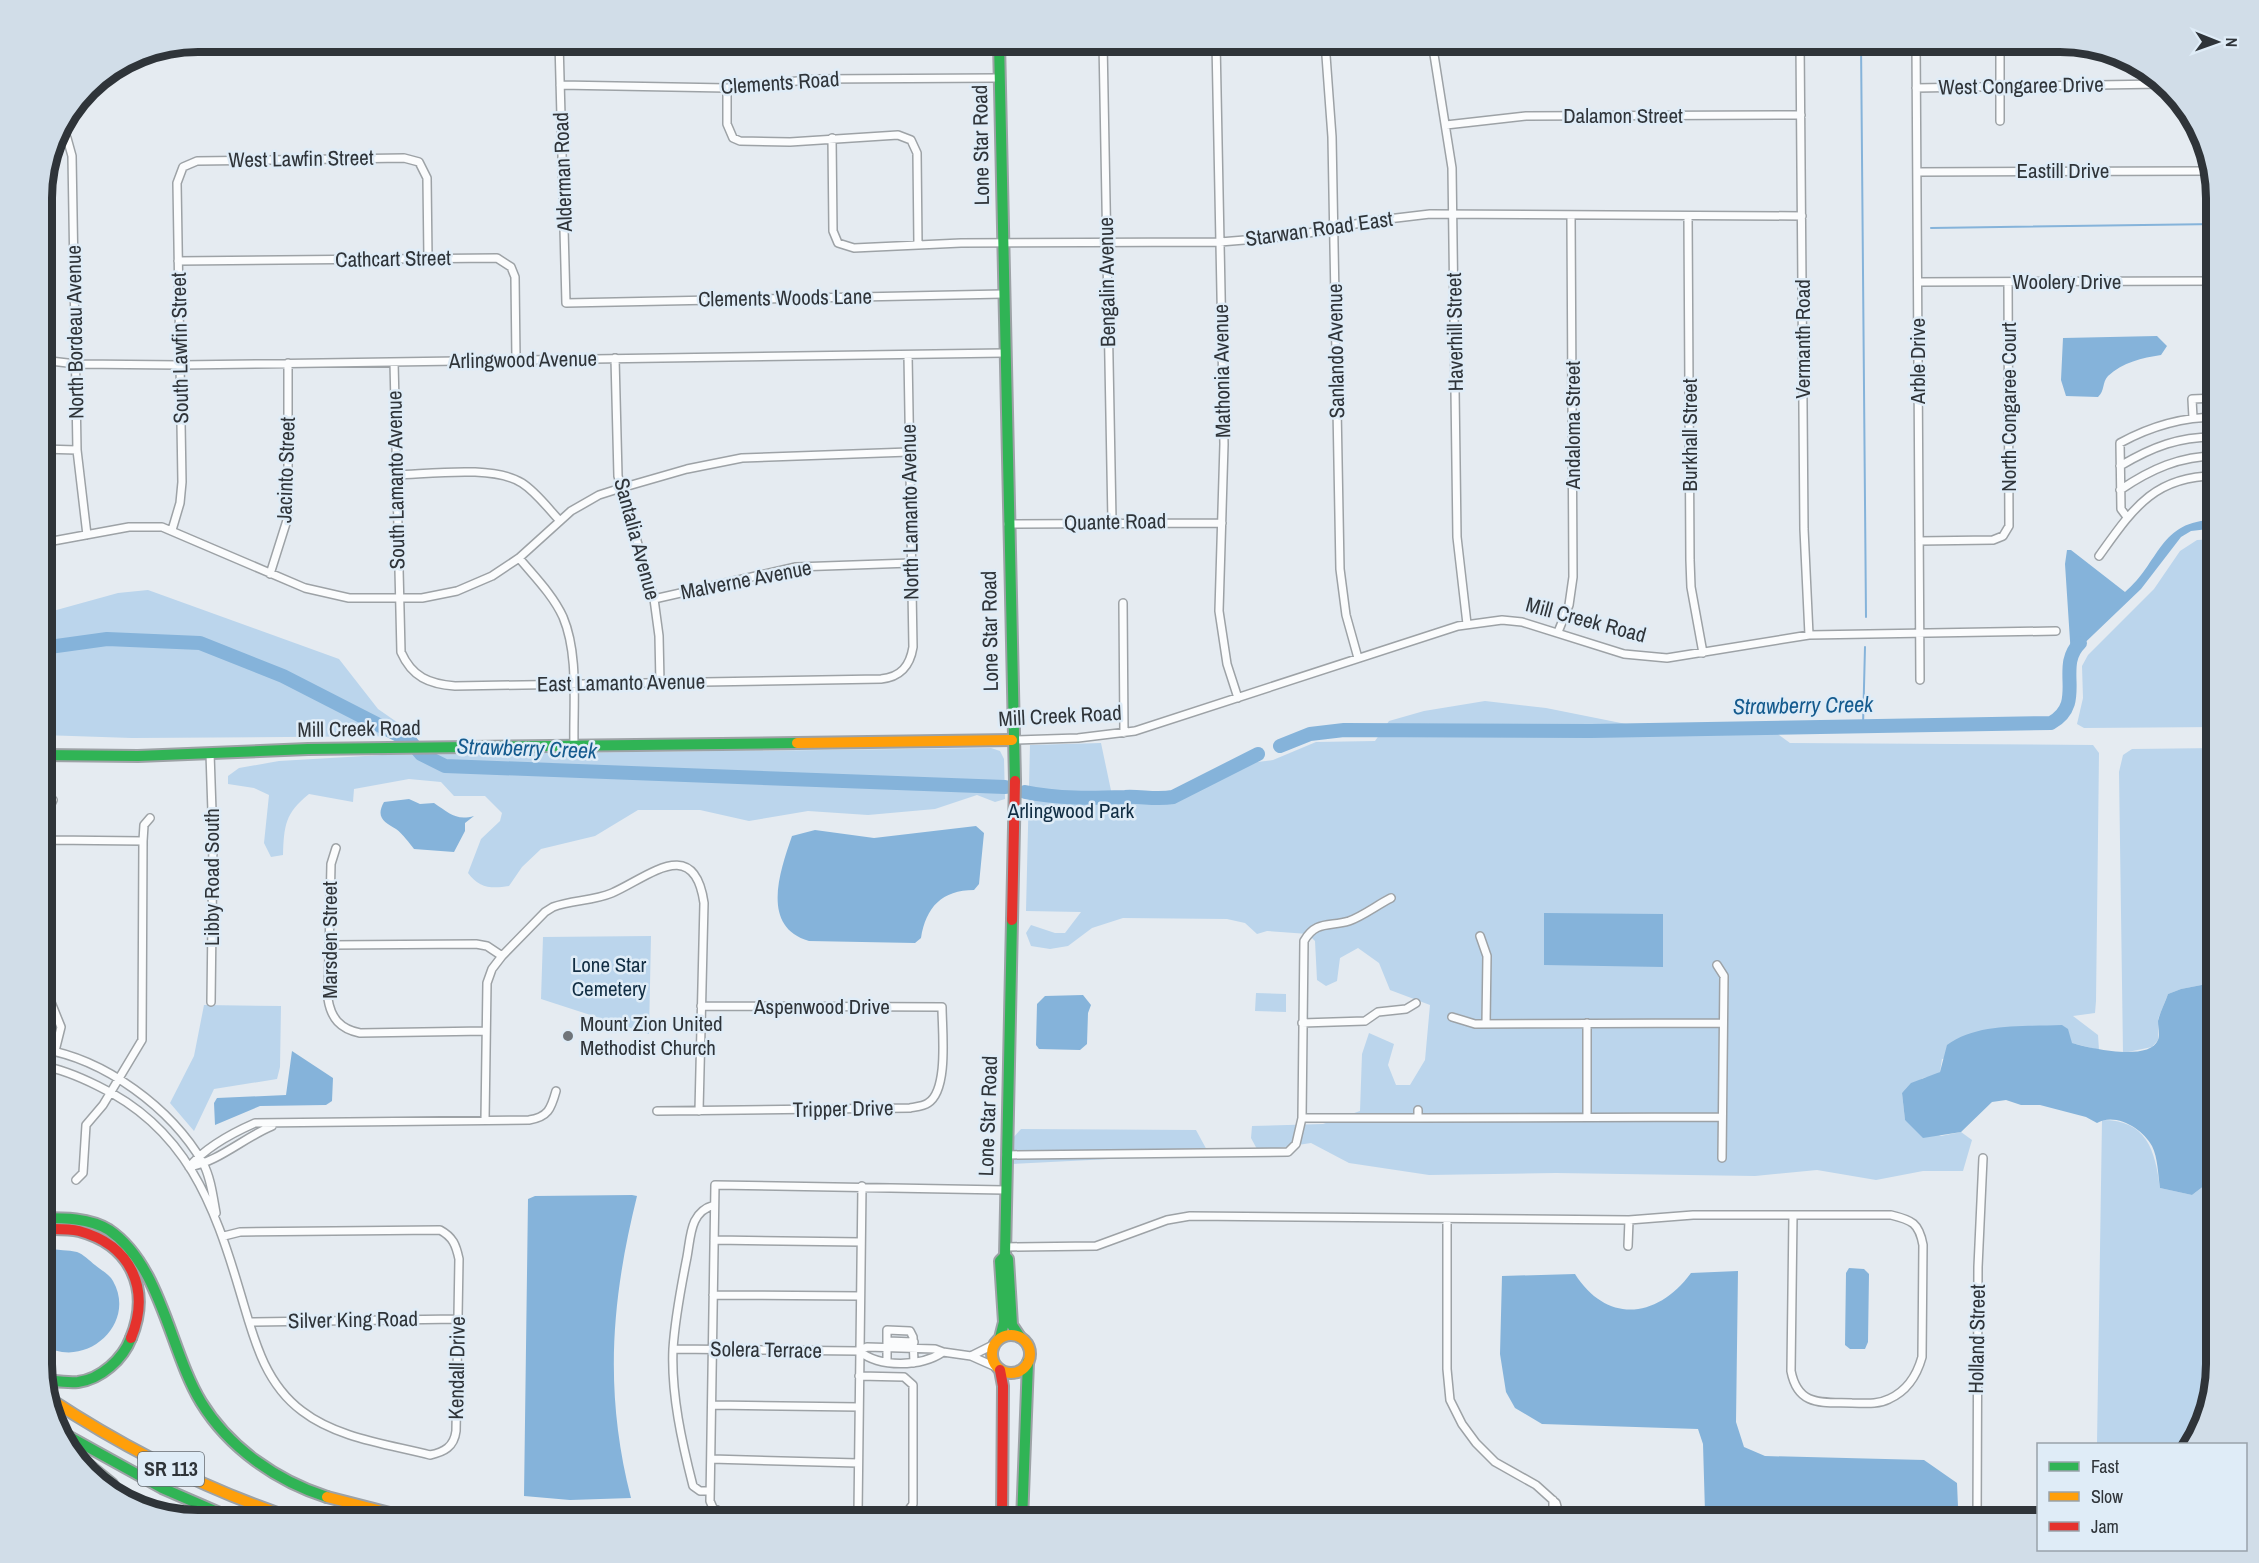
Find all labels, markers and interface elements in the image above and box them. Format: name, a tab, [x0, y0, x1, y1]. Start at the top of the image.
north arrow	[2187, 12, 2247, 72]
text: N	[2221, 37, 2243, 47]
street label: Clements Road	[720, 64, 840, 101]
street label: West Congaree Drive	[1938, 70, 2104, 101]
street label: Lone Star Road	[965, 84, 996, 206]
street label: Dalamon Street	[1563, 101, 1683, 130]
street label: Alderman Road	[546, 112, 579, 233]
street label: West Lawfin Street	[228, 143, 374, 174]
street label: Eastill Drive	[2017, 156, 2109, 185]
street label: Starwan Road East	[1243, 204, 1395, 253]
street label: Bengalin Avenue	[1091, 217, 1122, 347]
street label: Cathcart Street	[335, 243, 451, 274]
street label: North Bordeau Avenue	[58, 245, 91, 419]
street label: Woolery Drive	[2013, 267, 2121, 296]
street label: South Lawfin Street	[164, 272, 195, 424]
street label: Haverhill Street	[1439, 272, 1470, 392]
street label: Vermanth Road	[1788, 279, 1817, 399]
street label: Clements Woods Lane	[698, 281, 872, 314]
street label: Sanlando Avenue	[1320, 283, 1351, 419]
street label: Mathonia Avenue	[1206, 304, 1237, 438]
street label: Arble Drive	[1903, 318, 1932, 405]
street label: North Congaree Court	[1994, 322, 2023, 492]
street label: Arlingwood Avenue	[448, 344, 597, 375]
street label: Andaloma Street	[1558, 361, 1587, 490]
street label: Burkhall Street	[1675, 378, 1704, 491]
street label: South Lamanto Avenue	[379, 390, 412, 570]
street label: Jacinto Street	[269, 416, 302, 524]
street label: North Lamanto Avenue	[893, 424, 926, 600]
street label: Santalia Avenue	[607, 475, 668, 603]
street label: Quante Road	[1064, 506, 1166, 537]
street label: Malverne Avenue	[678, 553, 814, 606]
street label: Lone Star Road	[974, 570, 1005, 692]
street label: Mill Creek Road	[1523, 590, 1649, 649]
street label: East Lamanto Avenue	[537, 667, 705, 698]
water label: Strawberry Creek	[1733, 689, 1874, 721]
street label: Mill Creek Road	[998, 698, 1122, 733]
street label: Mill Creek Road	[297, 713, 421, 744]
water label: Strawberry Creek	[456, 731, 599, 765]
park label: Arlingwood Park	[1007, 796, 1135, 825]
street label: Libby Road South	[197, 808, 226, 946]
street label: Marsden Street	[315, 881, 344, 999]
park label: Lone Star Cemetery	[572, 950, 647, 1003]
street label: Aspenwood Drive	[753, 992, 890, 1021]
place label: Mount Zion United Methodist Church	[580, 1009, 723, 1062]
marker: Mount Zion United Methodist Church	[561, 1029, 575, 1043]
street label: Lone Star Road	[971, 1055, 1004, 1177]
street label: Tripper Drive	[792, 1093, 894, 1124]
street label: Holland Street	[1961, 1284, 1992, 1394]
street label: Silver King Road	[288, 1304, 418, 1335]
street label: Kendall Drive	[441, 1316, 472, 1420]
street label: Solera Terrace	[710, 1334, 822, 1365]
legend	[2037, 1443, 2247, 1551]
road number: SR 113	[138, 1452, 204, 1486]
text: Fast	[2091, 1454, 2119, 1479]
text: Slow	[2091, 1484, 2123, 1509]
text: Jam	[2091, 1514, 2119, 1539]

